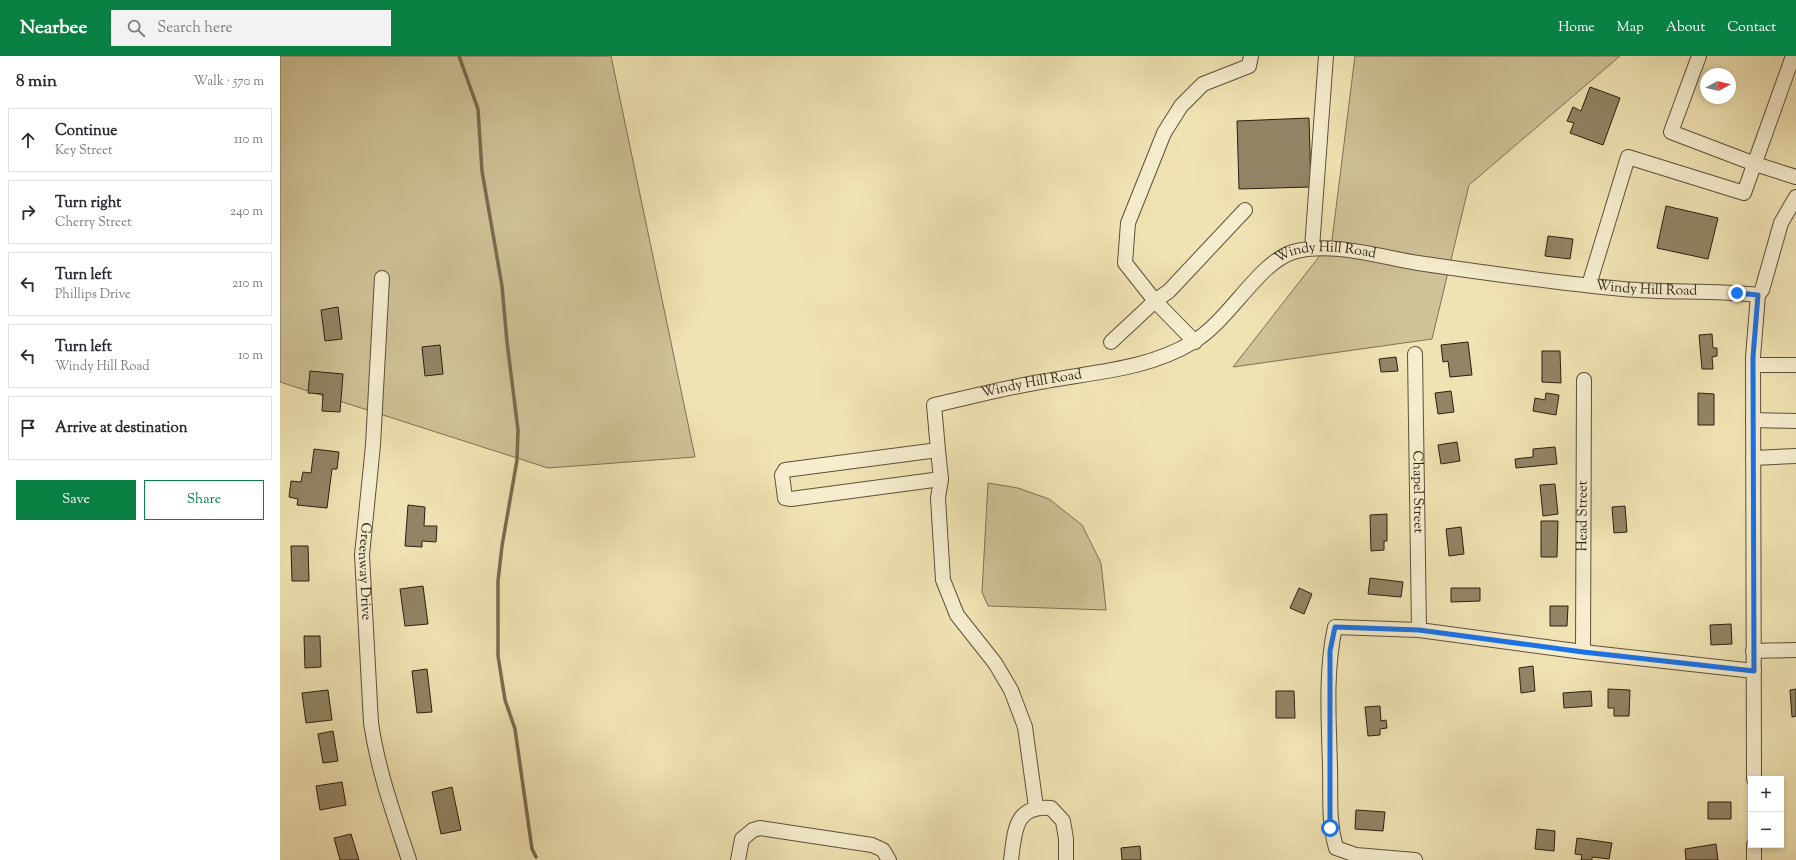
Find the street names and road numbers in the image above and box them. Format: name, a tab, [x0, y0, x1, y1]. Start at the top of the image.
street label: Windy Hill Road	[1272, 238, 1378, 269]
street label: Windy Hill Road	[1595, 276, 1698, 302]
street label: Windy Hill Road	[979, 365, 1083, 404]
street label: Chapel Street	[1406, 450, 1428, 534]
street label: Head Street	[1573, 480, 1594, 552]
street label: Greenway Drive	[352, 521, 375, 621]

